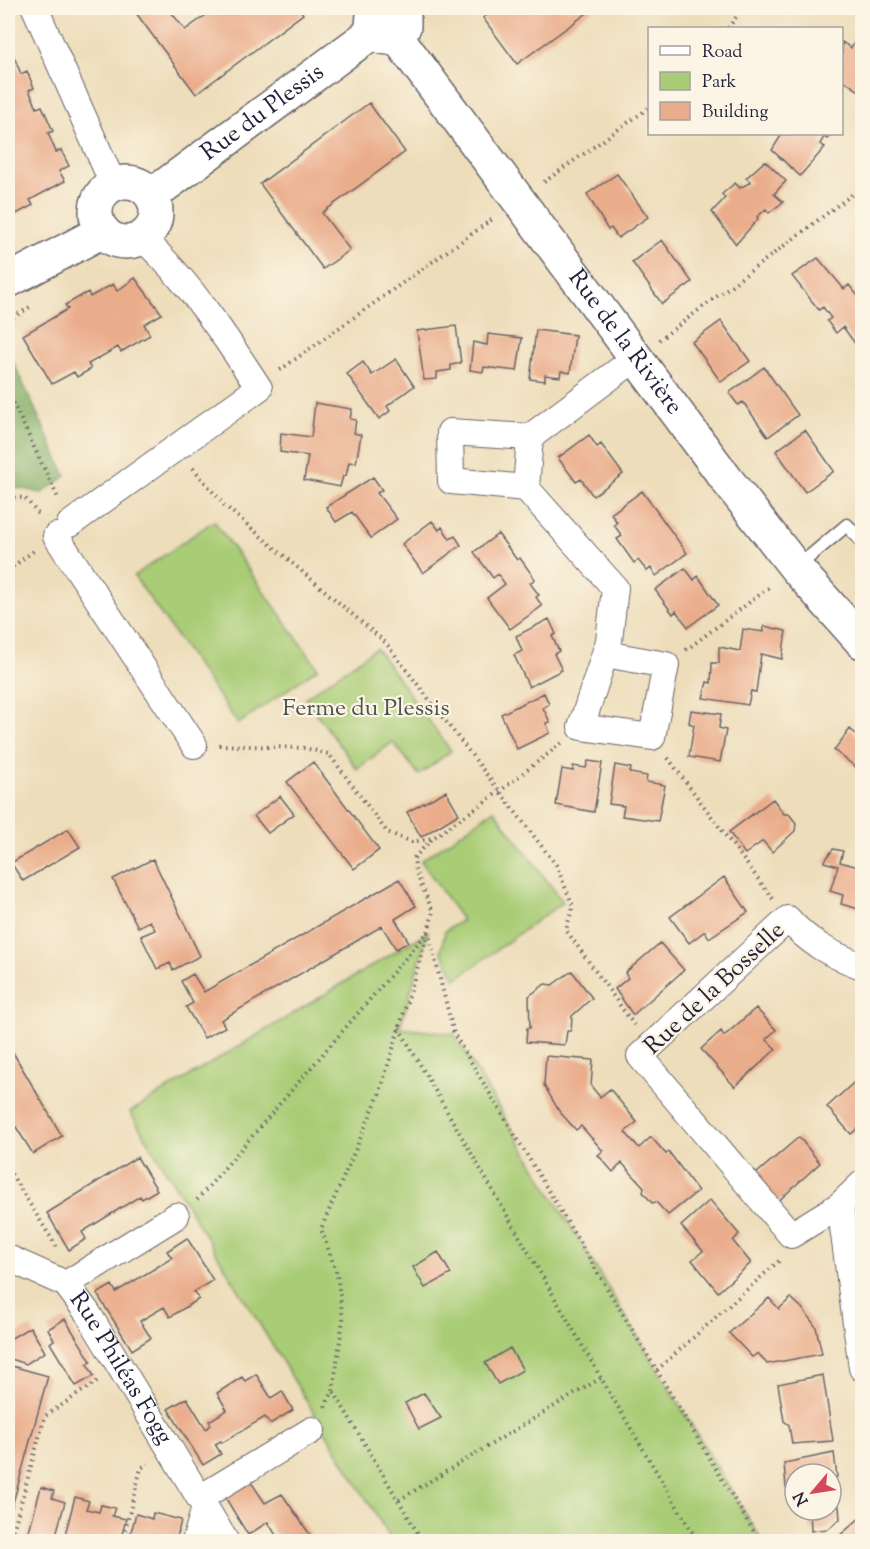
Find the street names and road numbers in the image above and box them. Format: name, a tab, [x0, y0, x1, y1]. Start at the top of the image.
street label: Rue du Plessis	[194, 56, 332, 170]
street label: Rue de la Rivière	[559, 263, 690, 422]
street label: Rue de la Bosselle	[637, 915, 793, 1063]
street label: Rue Philéas Fogg	[61, 1285, 181, 1451]

